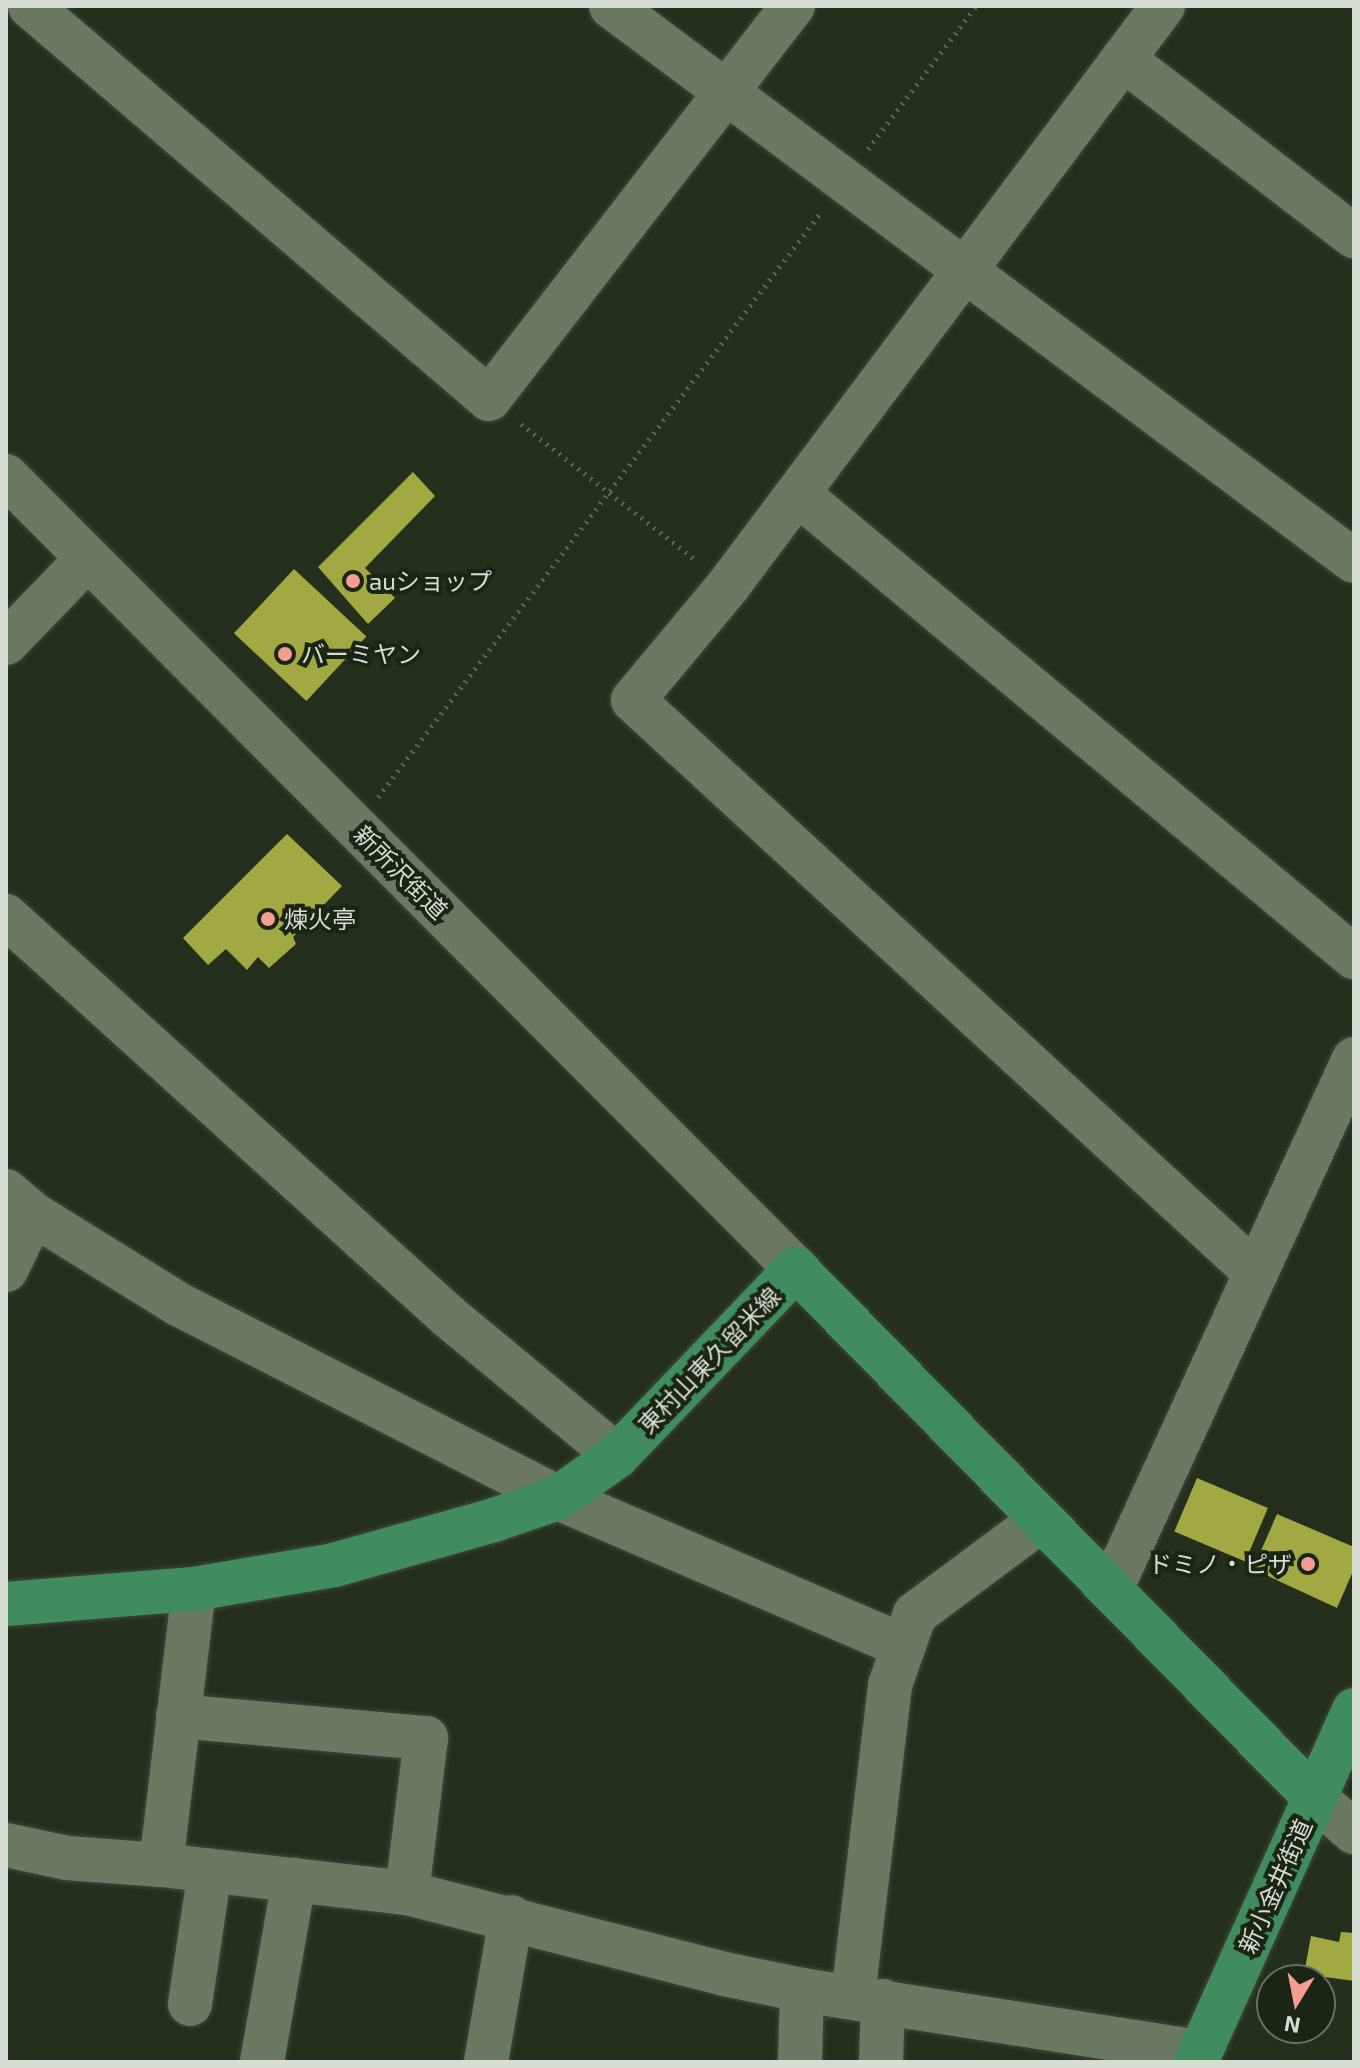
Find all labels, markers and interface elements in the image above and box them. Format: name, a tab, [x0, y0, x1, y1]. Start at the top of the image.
place label: auショップ	[369, 567, 492, 595]
marker: auショップ	[344, 572, 362, 590]
place label: バーミヤン	[301, 640, 421, 668]
marker: バーミヤン	[276, 645, 294, 663]
street label: 新所沢街道	[348, 819, 454, 925]
place label: 煉火亭	[284, 905, 356, 933]
marker: 煉火亭	[259, 910, 277, 928]
street label: 東村山東久留米線	[632, 1281, 786, 1439]
place label: ドミノ・ピザ	[1148, 1550, 1292, 1578]
marker: ドミノ・ピザ	[1299, 1555, 1317, 1573]
street label: 新小金井街道	[1233, 1814, 1317, 1958]
north arrow	[1256, 1964, 1336, 2044]
text: N	[1282, 2011, 1302, 2040]

